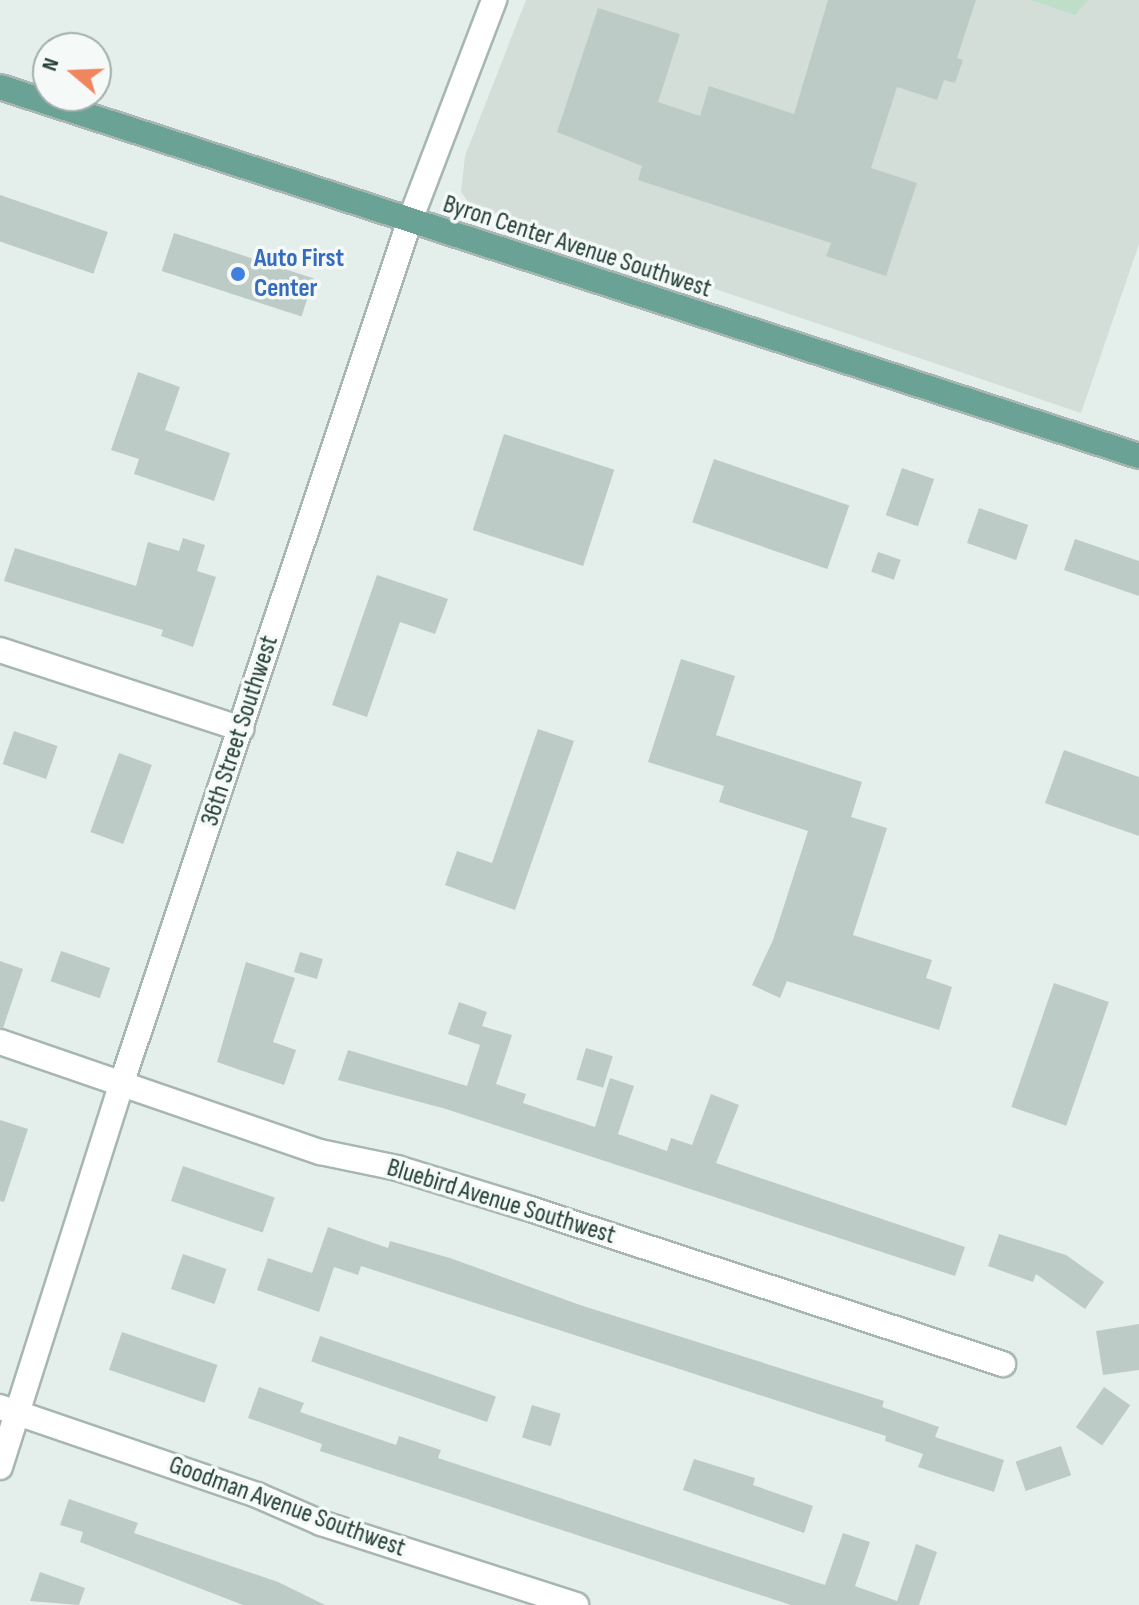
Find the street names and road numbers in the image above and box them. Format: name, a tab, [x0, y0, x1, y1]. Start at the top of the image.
street label: Byron Center Avenue Southwest	[439, 189, 715, 305]
street label: 36th Street Southwest	[194, 632, 286, 830]
street label: Bluebird Avenue Southwest	[383, 1152, 619, 1252]
street label: Goodman Avenue Southwest	[165, 1450, 409, 1564]

